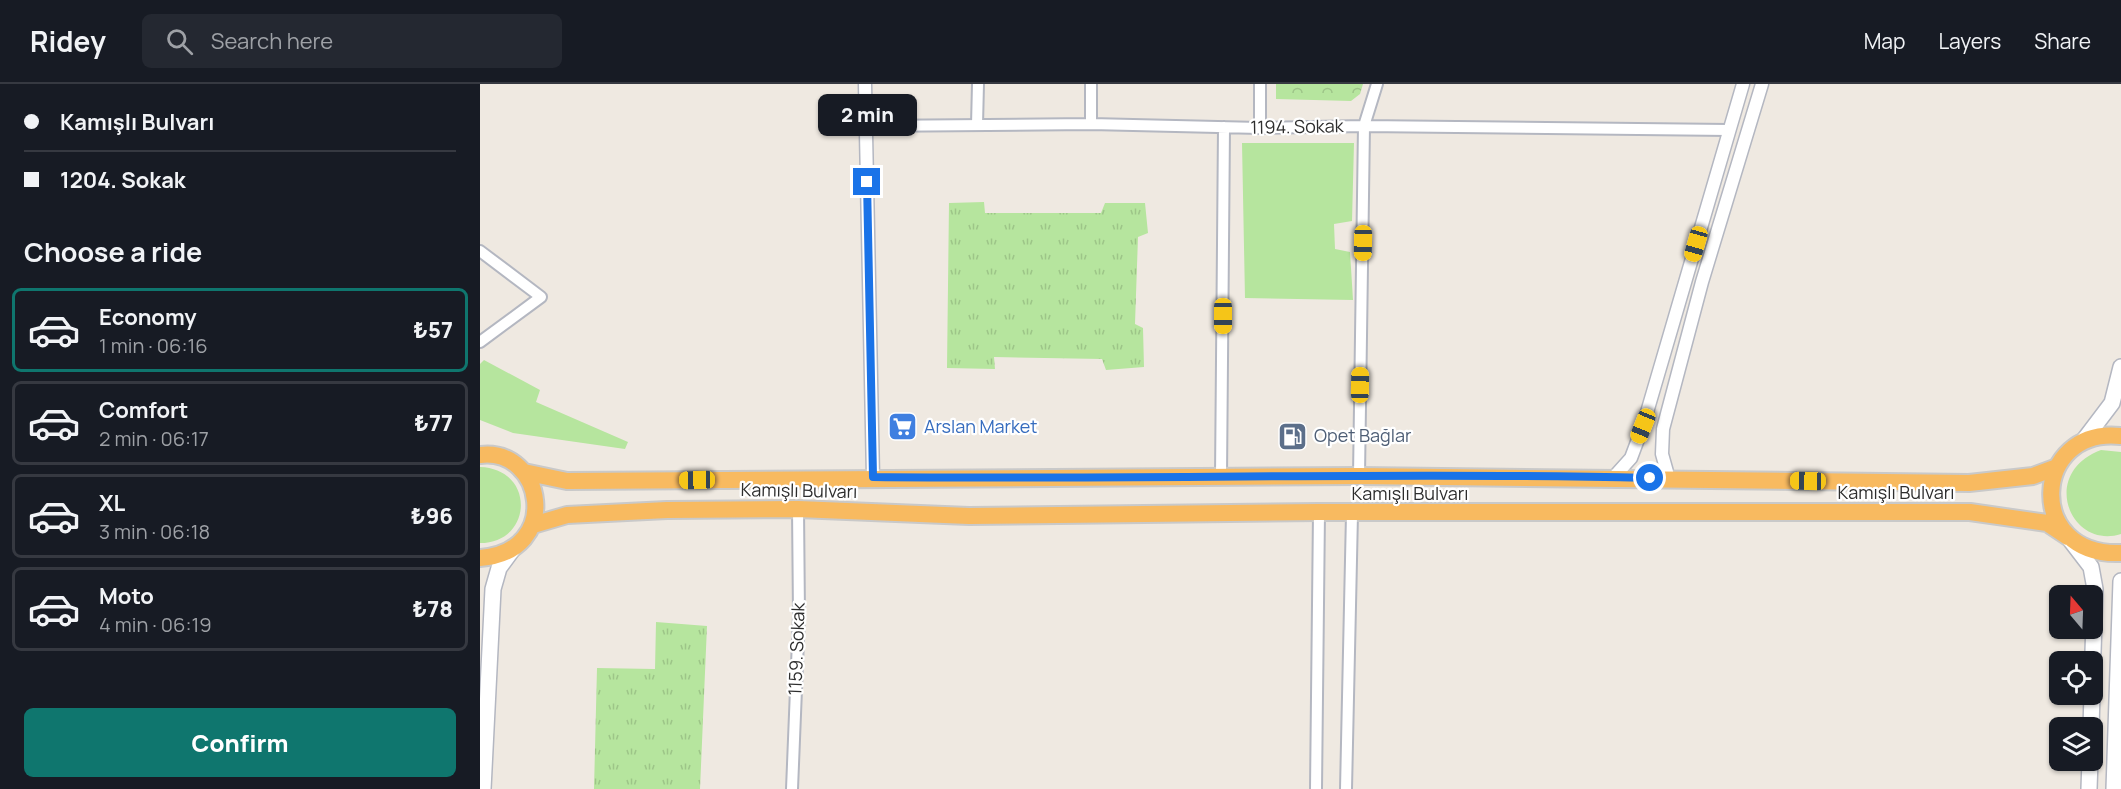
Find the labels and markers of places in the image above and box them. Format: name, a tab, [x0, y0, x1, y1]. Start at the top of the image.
supermarket icon: Arslan Market	[887, 411, 919, 443]
place label: Arslan Market	[924, 414, 1038, 438]
fuel station icon: Opet Bağlar	[1277, 420, 1309, 452]
place label: Opet Bağlar	[1314, 423, 1412, 447]

